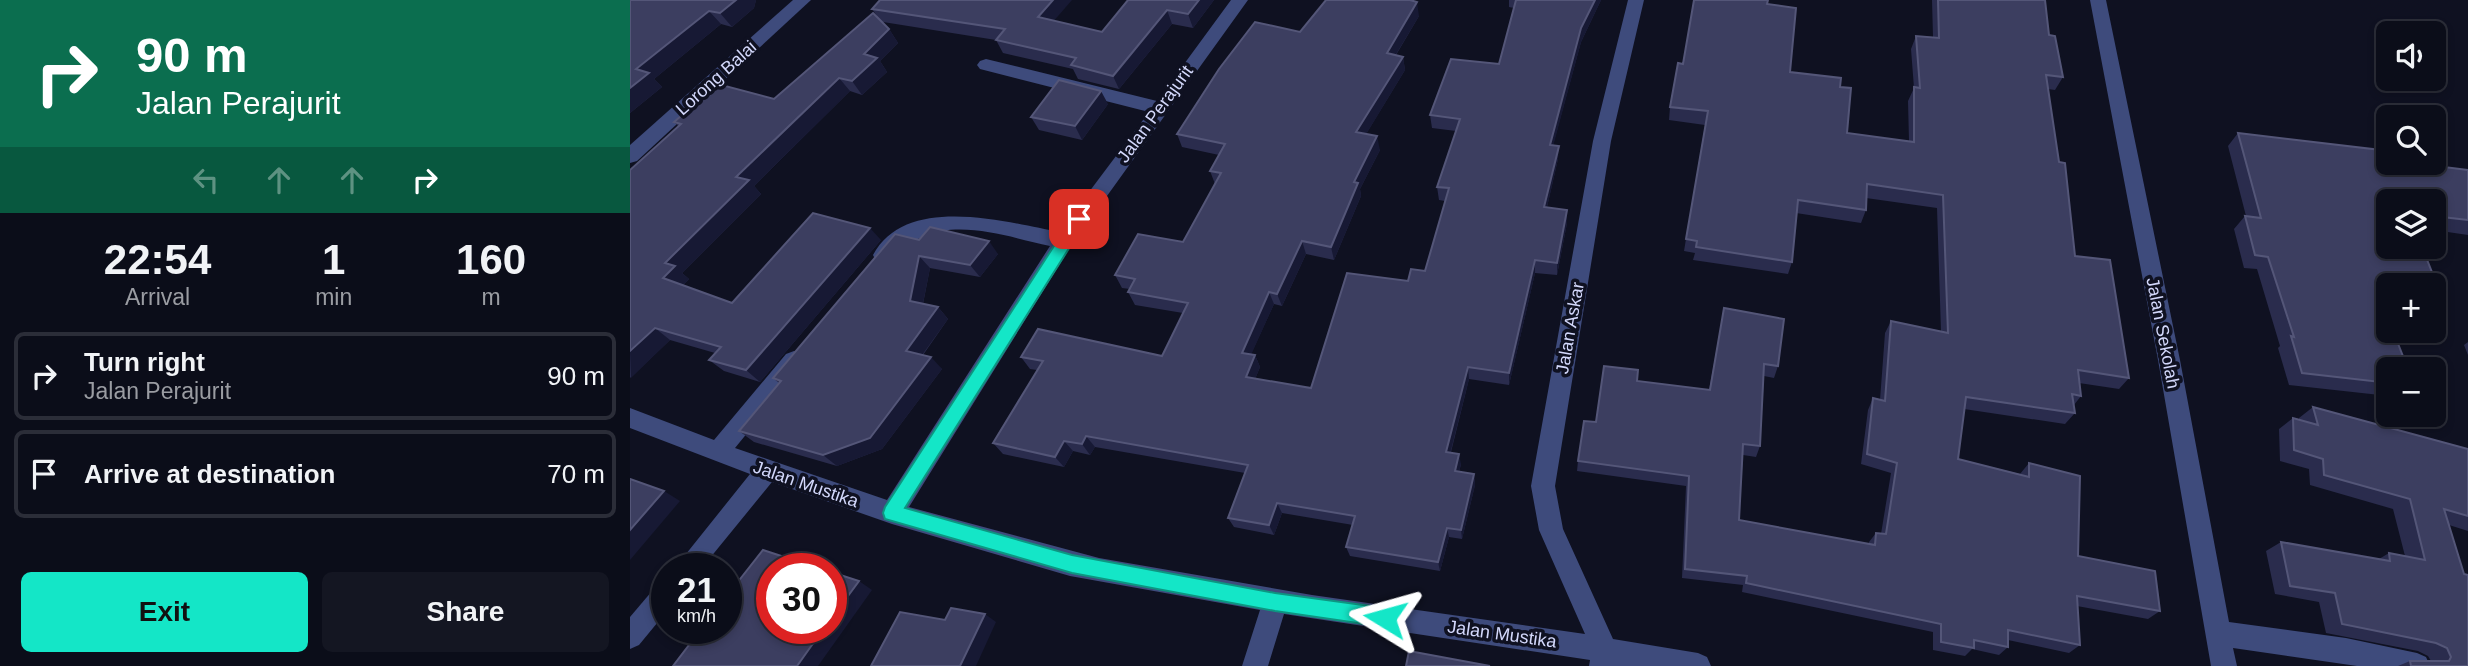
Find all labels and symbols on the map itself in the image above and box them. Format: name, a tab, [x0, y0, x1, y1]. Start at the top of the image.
street label: Lorong Balai	[672, 37, 760, 119]
street label: Jalan Perajurit	[1113, 62, 1197, 166]
pin	[1049, 189, 1109, 249]
street label: Jalan Sekolah	[2142, 276, 2184, 390]
street label: Jalan Askar	[1552, 280, 1588, 376]
street label: Jalan Mustika	[751, 457, 862, 512]
speed limit sign: 30	[756, 553, 847, 644]
position arrow	[1348, 581, 1422, 655]
street label: Jalan Mustika	[1446, 616, 1559, 652]

